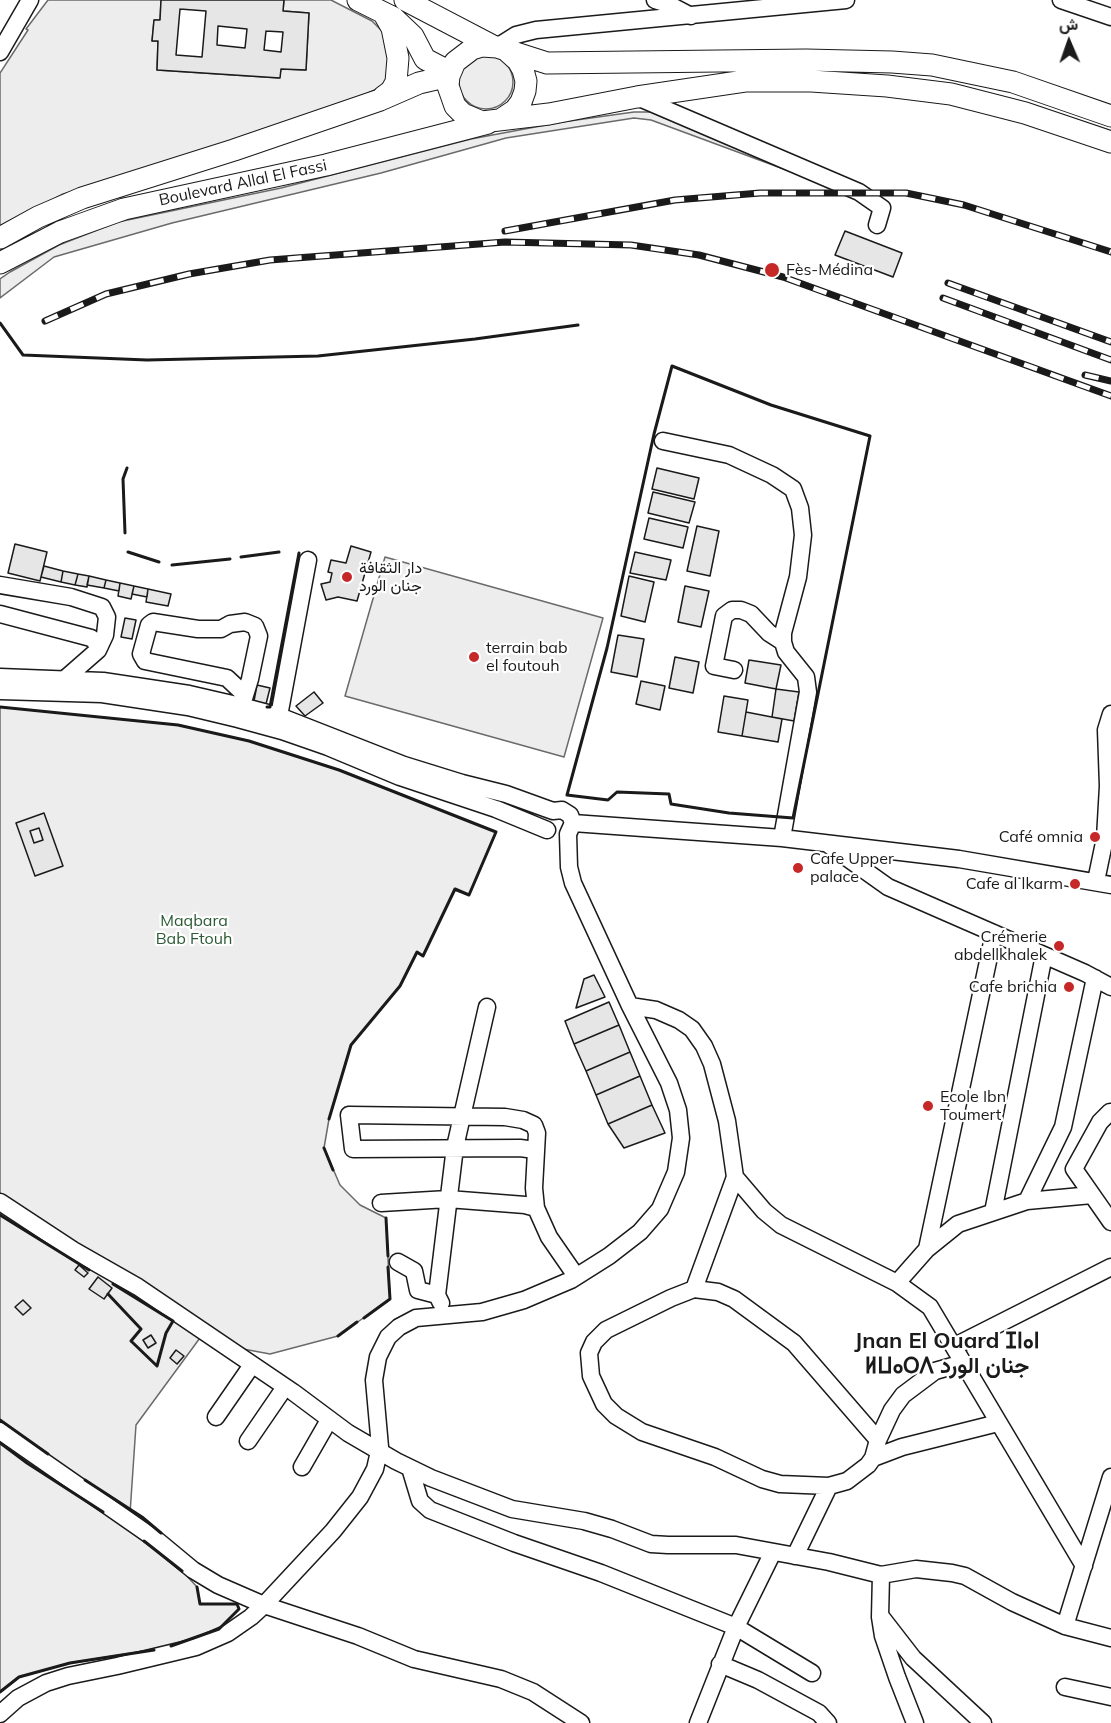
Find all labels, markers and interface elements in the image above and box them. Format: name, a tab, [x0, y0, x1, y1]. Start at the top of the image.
north arrow	[1039, 12, 1099, 72]
text: ش	[1058, 14, 1078, 34]
street label: Boulevard Allal El Fassi	[157, 156, 329, 210]
place label: Fès-Médina	[786, 260, 873, 280]
marker: Fès-Médina	[763, 261, 781, 279]
place label: دار الثقافة جنان الورد	[359, 558, 422, 596]
marker: دار الثقافة جنان الورد	[340, 570, 354, 584]
place label: terrain bab el foutouh	[486, 638, 568, 676]
marker: terrain bab el foutouh	[467, 650, 481, 664]
place label: Café omnia	[999, 827, 1083, 847]
marker: Café omnia	[1088, 830, 1102, 844]
place label: Cafe Upper palace	[810, 849, 894, 887]
marker: Cafe Upper palace	[791, 861, 805, 875]
place label: Cafe al lkarm	[966, 874, 1063, 894]
marker: Cafe al lkarm	[1068, 877, 1082, 891]
park label: Maqbara Bab Ftouh	[156, 911, 232, 949]
place label: Crémerie abdellkhalek	[954, 927, 1047, 965]
marker: Crémerie abdellkhalek	[1052, 939, 1066, 953]
place label: Cafe brichia	[969, 977, 1057, 997]
marker: Cafe brichia	[1062, 980, 1076, 994]
place label: Ecole Ibn Toumert	[940, 1087, 1006, 1125]
marker: Ecole Ibn Toumert	[921, 1099, 935, 1113]
district label: Jnan El Ouard ⵊⵏⴰⵏ ⵍⵡⴰⵔⴷ جنان الورد	[854, 1328, 1040, 1380]

